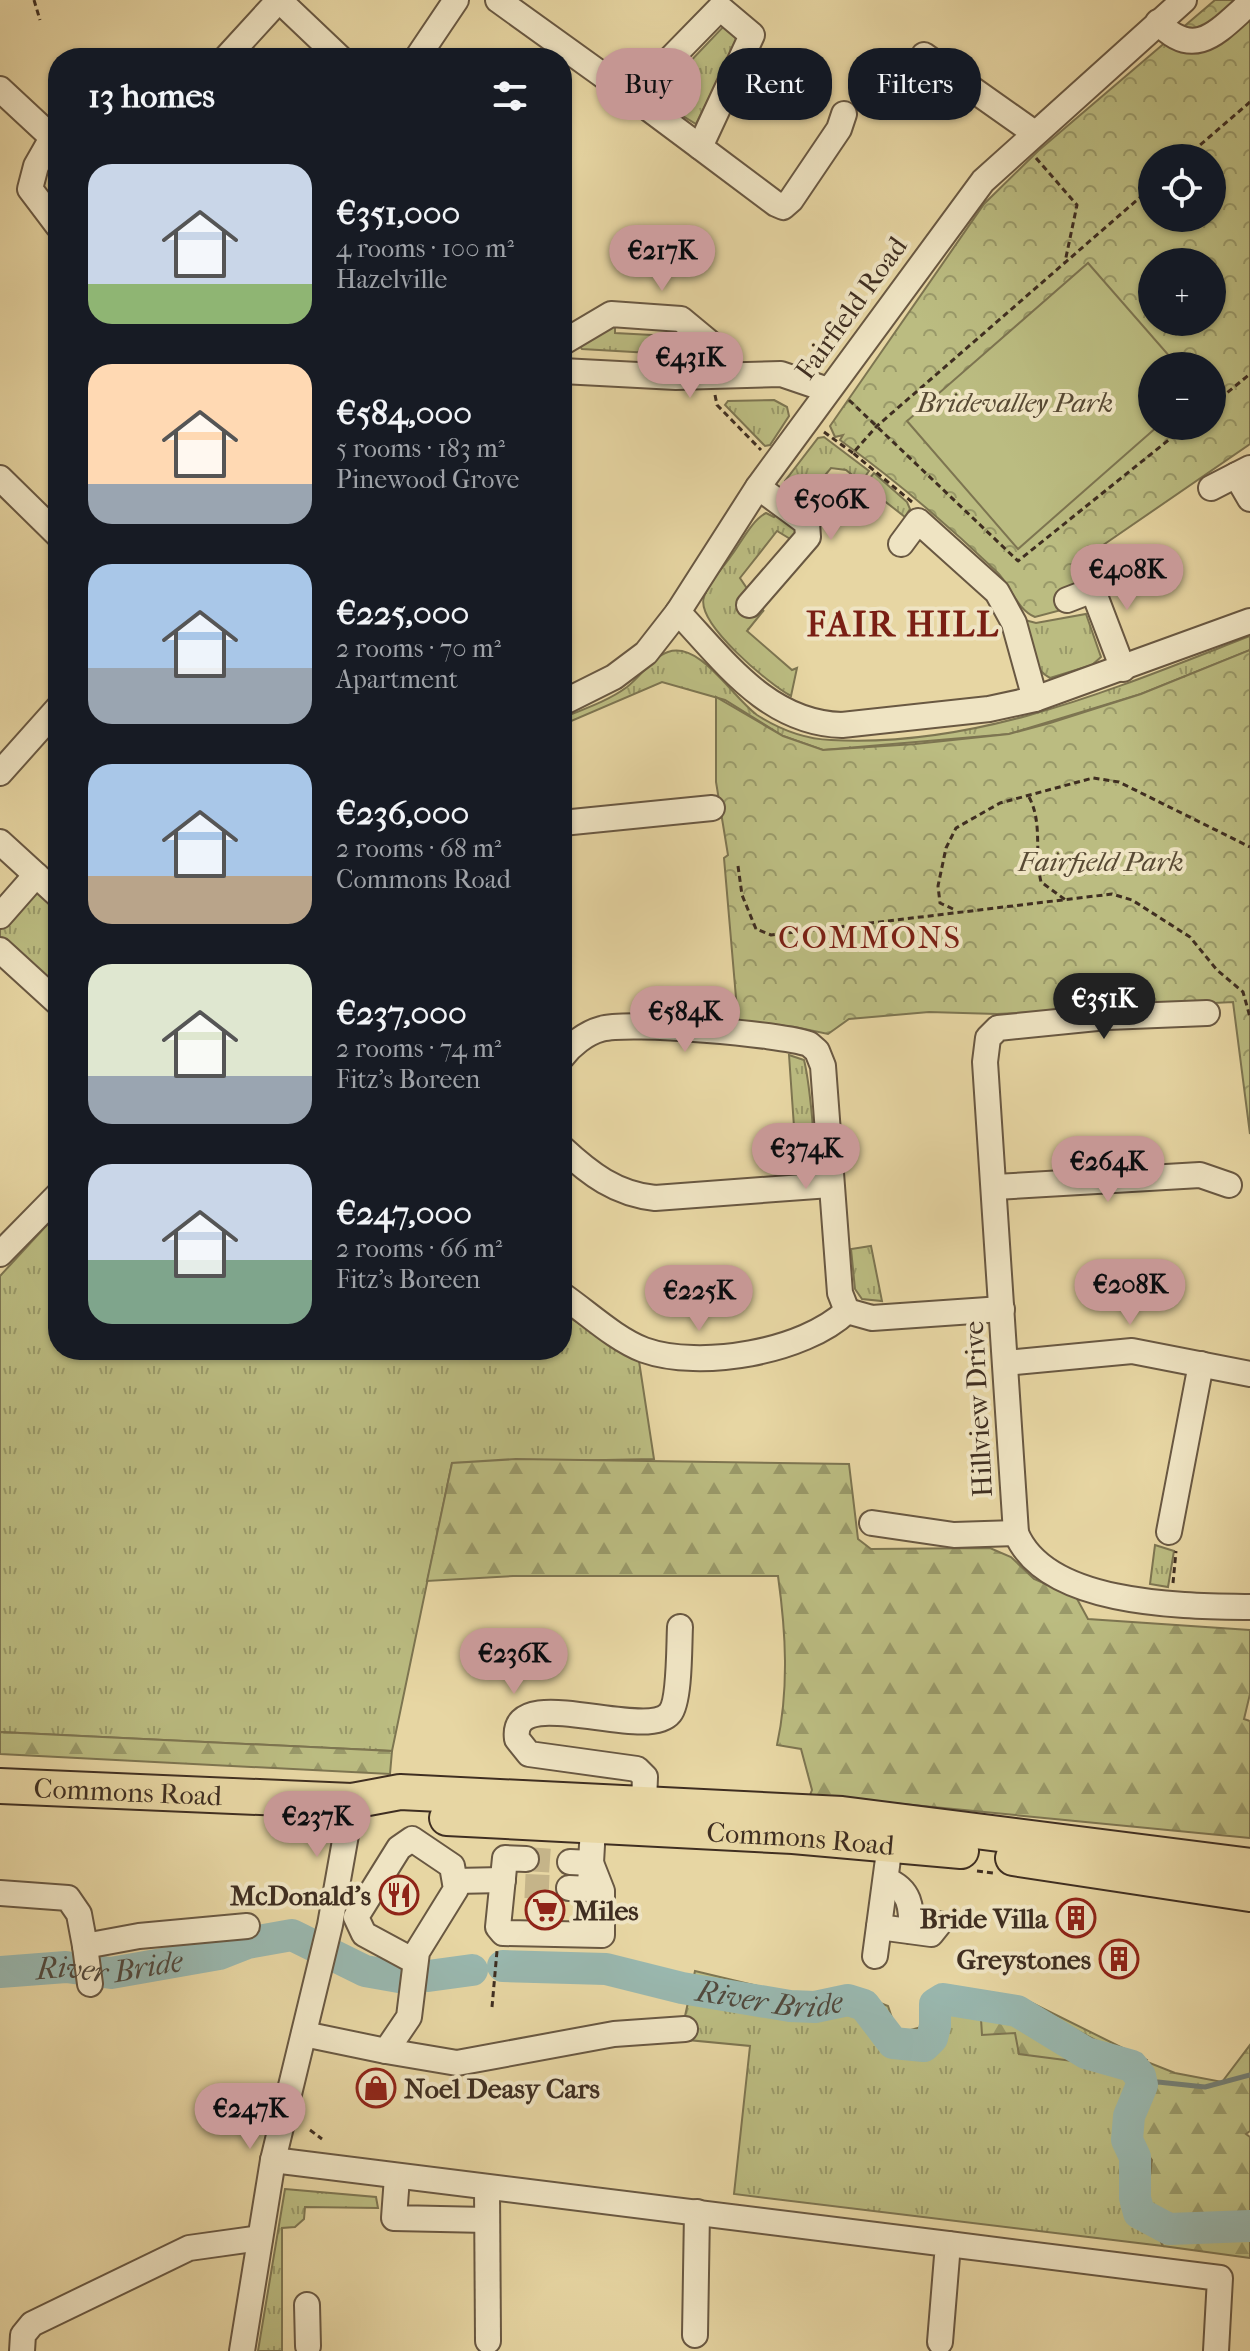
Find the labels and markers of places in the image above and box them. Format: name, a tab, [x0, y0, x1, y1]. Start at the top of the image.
pin: €217K	[606, 225, 718, 293]
pin: €431K	[634, 332, 746, 400]
pin: €506K	[775, 474, 887, 542]
pin: €408K	[1071, 544, 1183, 612]
pin: €351K	[1048, 973, 1160, 1041]
pin: €584K	[629, 986, 741, 1054]
pin: €374K	[750, 1123, 862, 1191]
pin: €264K	[1052, 1136, 1164, 1204]
pin: €208K	[1074, 1259, 1186, 1327]
pin: €225K	[643, 1265, 755, 1333]
pin: €236K	[458, 1628, 570, 1696]
pin: €237K	[261, 1791, 373, 1859]
restaurant icon: McDonald's	[378, 1874, 420, 1916]
place label: McDonald's	[230, 1879, 371, 1912]
supermarket icon: Miles	[524, 1889, 566, 1931]
place label: Miles	[573, 1894, 639, 1927]
building icon: Bride Villa	[1055, 1897, 1097, 1939]
place label: Bride Villa	[920, 1902, 1049, 1935]
building icon: Greystones	[1098, 1938, 1140, 1980]
place label: Greystones	[957, 1943, 1091, 1976]
shop icon: Noel Deasy Cars	[355, 2067, 397, 2109]
place label: Noel Deasy Cars	[404, 2072, 600, 2105]
pin: €247K	[194, 2083, 306, 2151]

